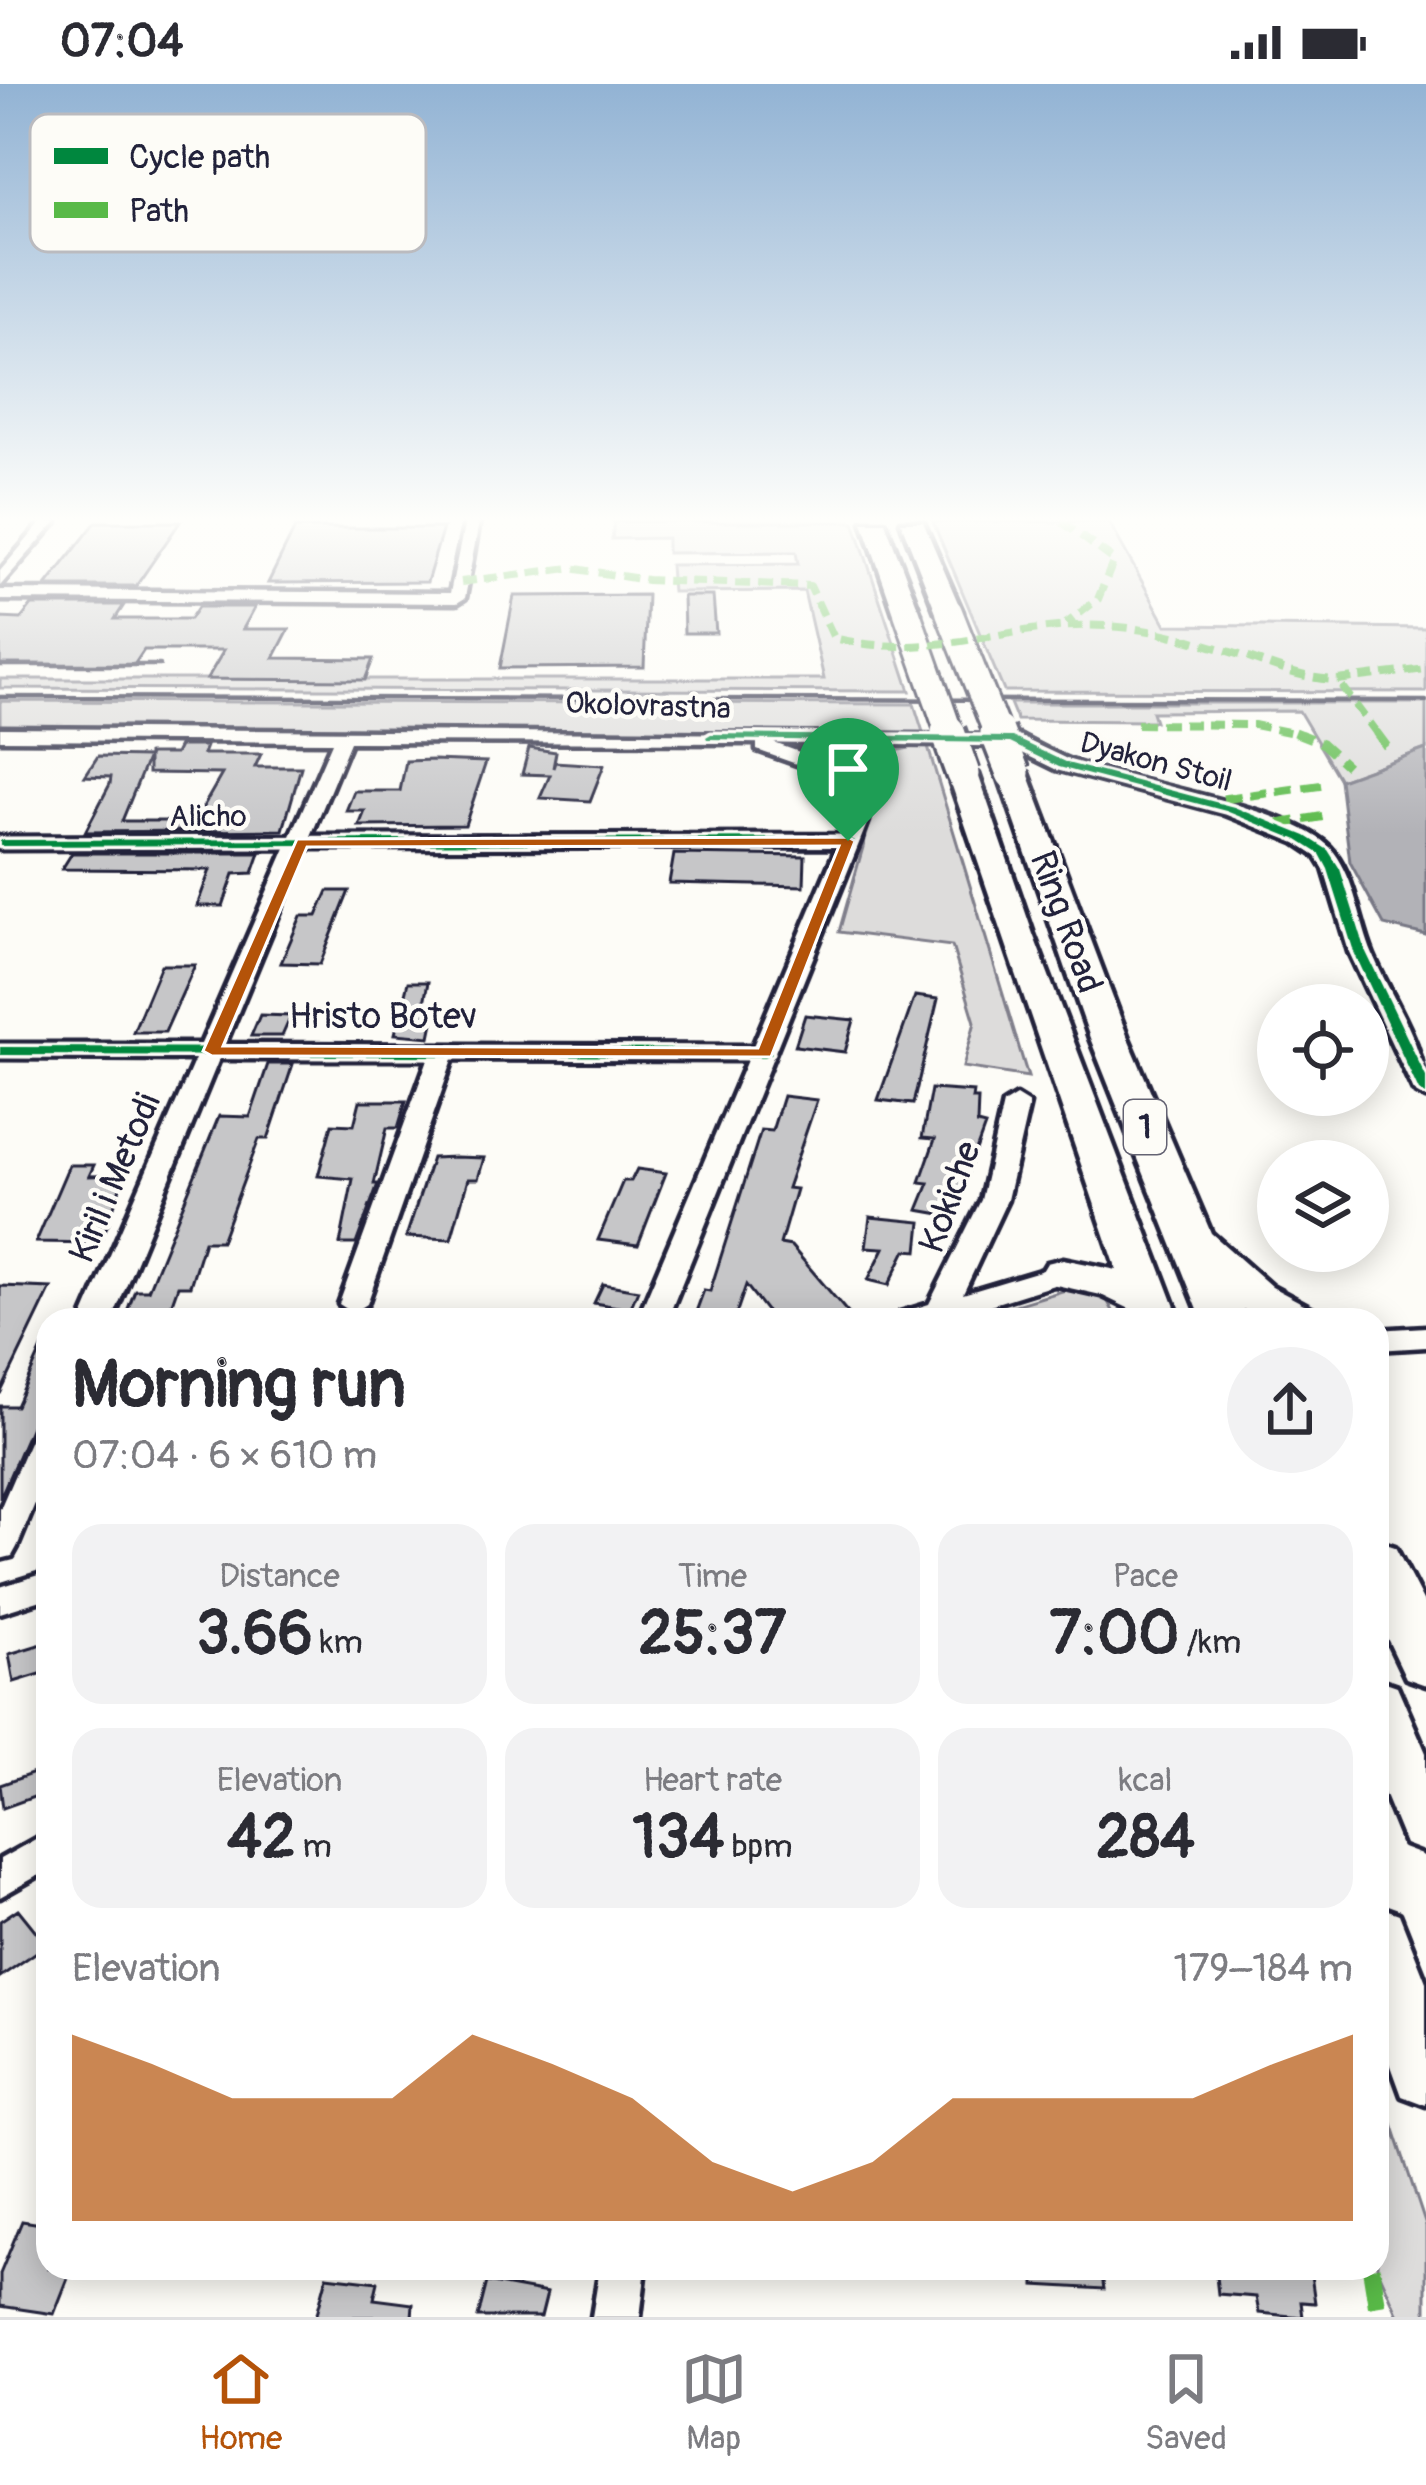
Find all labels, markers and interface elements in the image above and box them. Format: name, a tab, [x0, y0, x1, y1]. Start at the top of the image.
text: 07:04	[60, 14, 183, 70]
legend	[30, 114, 426, 252]
text: Cycle path	[129, 137, 270, 178]
text: Path	[129, 191, 189, 232]
street label: Okolovrastna	[565, 685, 731, 727]
pin	[797, 718, 899, 841]
street label: Dyakon Stoil	[1076, 724, 1236, 800]
icon: arrive	[815, 736, 881, 802]
street label: Alicho	[169, 798, 247, 835]
street label: Ring Road	[1020, 845, 1112, 999]
map controls	[1257, 984, 1389, 1272]
button: locate	[1257, 984, 1389, 1116]
street label: Hristo Botev	[289, 994, 477, 1039]
street label: Kiril i Metodi	[59, 1087, 171, 1269]
road number: 1	[1124, 1100, 1166, 1154]
street label: Kokiche	[909, 1135, 991, 1259]
button: layers	[1257, 1140, 1389, 1272]
text: Morning run	[72, 1344, 406, 1427]
button: share	[1227, 1347, 1353, 1473]
text: 07:04 · 6 × 610 m	[72, 1431, 377, 1480]
text: Distance	[219, 1556, 340, 1597]
text: Time	[678, 1556, 747, 1597]
text: Pace	[1113, 1556, 1178, 1597]
text: 3.66	[196, 1597, 313, 1672]
text: 25:37	[639, 1597, 786, 1672]
text: 7:00	[1050, 1597, 1179, 1672]
text: km	[313, 1622, 363, 1663]
text: /km	[1179, 1622, 1241, 1663]
text: Elevation	[217, 1760, 342, 1801]
text: Heart rate	[643, 1760, 782, 1801]
text: kcal	[1119, 1760, 1172, 1801]
text: 42	[227, 1801, 295, 1876]
text: 134	[633, 1801, 724, 1876]
text: 284	[1096, 1801, 1195, 1876]
text: m	[295, 1826, 332, 1867]
text: bpm	[724, 1826, 793, 1867]
text: Elevation	[72, 1944, 221, 1993]
text: 179–184 m	[1173, 1944, 1353, 1993]
tab: Home	[199, 2346, 282, 2459]
tab: Map	[681, 2346, 747, 2459]
tab: Saved	[1145, 2346, 1227, 2459]

